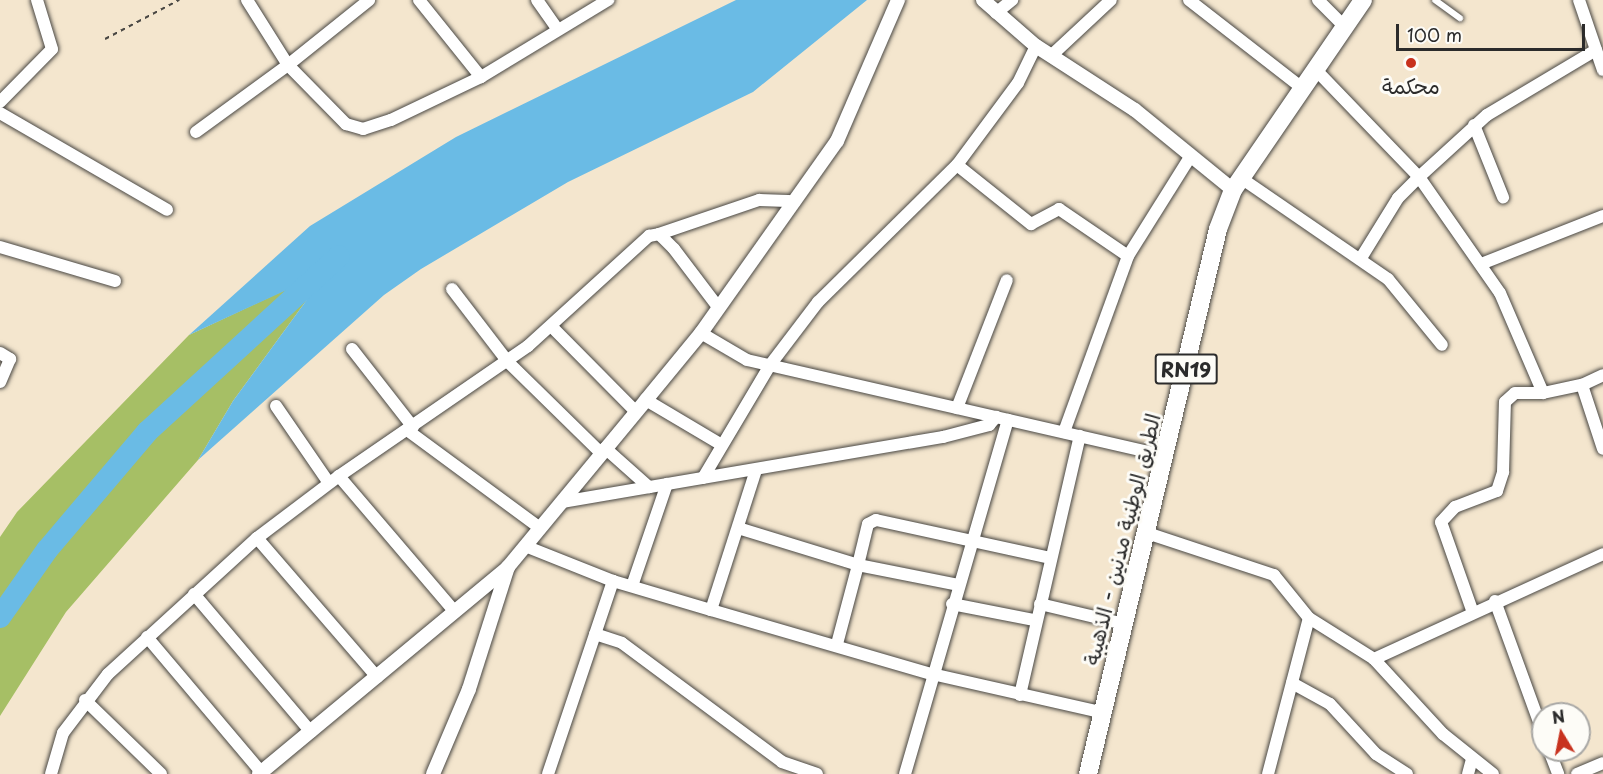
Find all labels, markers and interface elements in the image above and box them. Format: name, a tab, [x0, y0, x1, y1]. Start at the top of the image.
scale bar	[1399, 12, 1588, 50]
text: 100 m	[1407, 21, 1462, 48]
marker: محكمة	[1404, 56, 1418, 70]
place label: محكمة	[1382, 72, 1440, 98]
road number: RN19	[1154, 352, 1218, 386]
street label: الطريق الوطنية مدنين - الذهيبة	[1078, 411, 1164, 667]
north arrow	[1531, 702, 1591, 762]
text: N	[1550, 703, 1567, 729]

